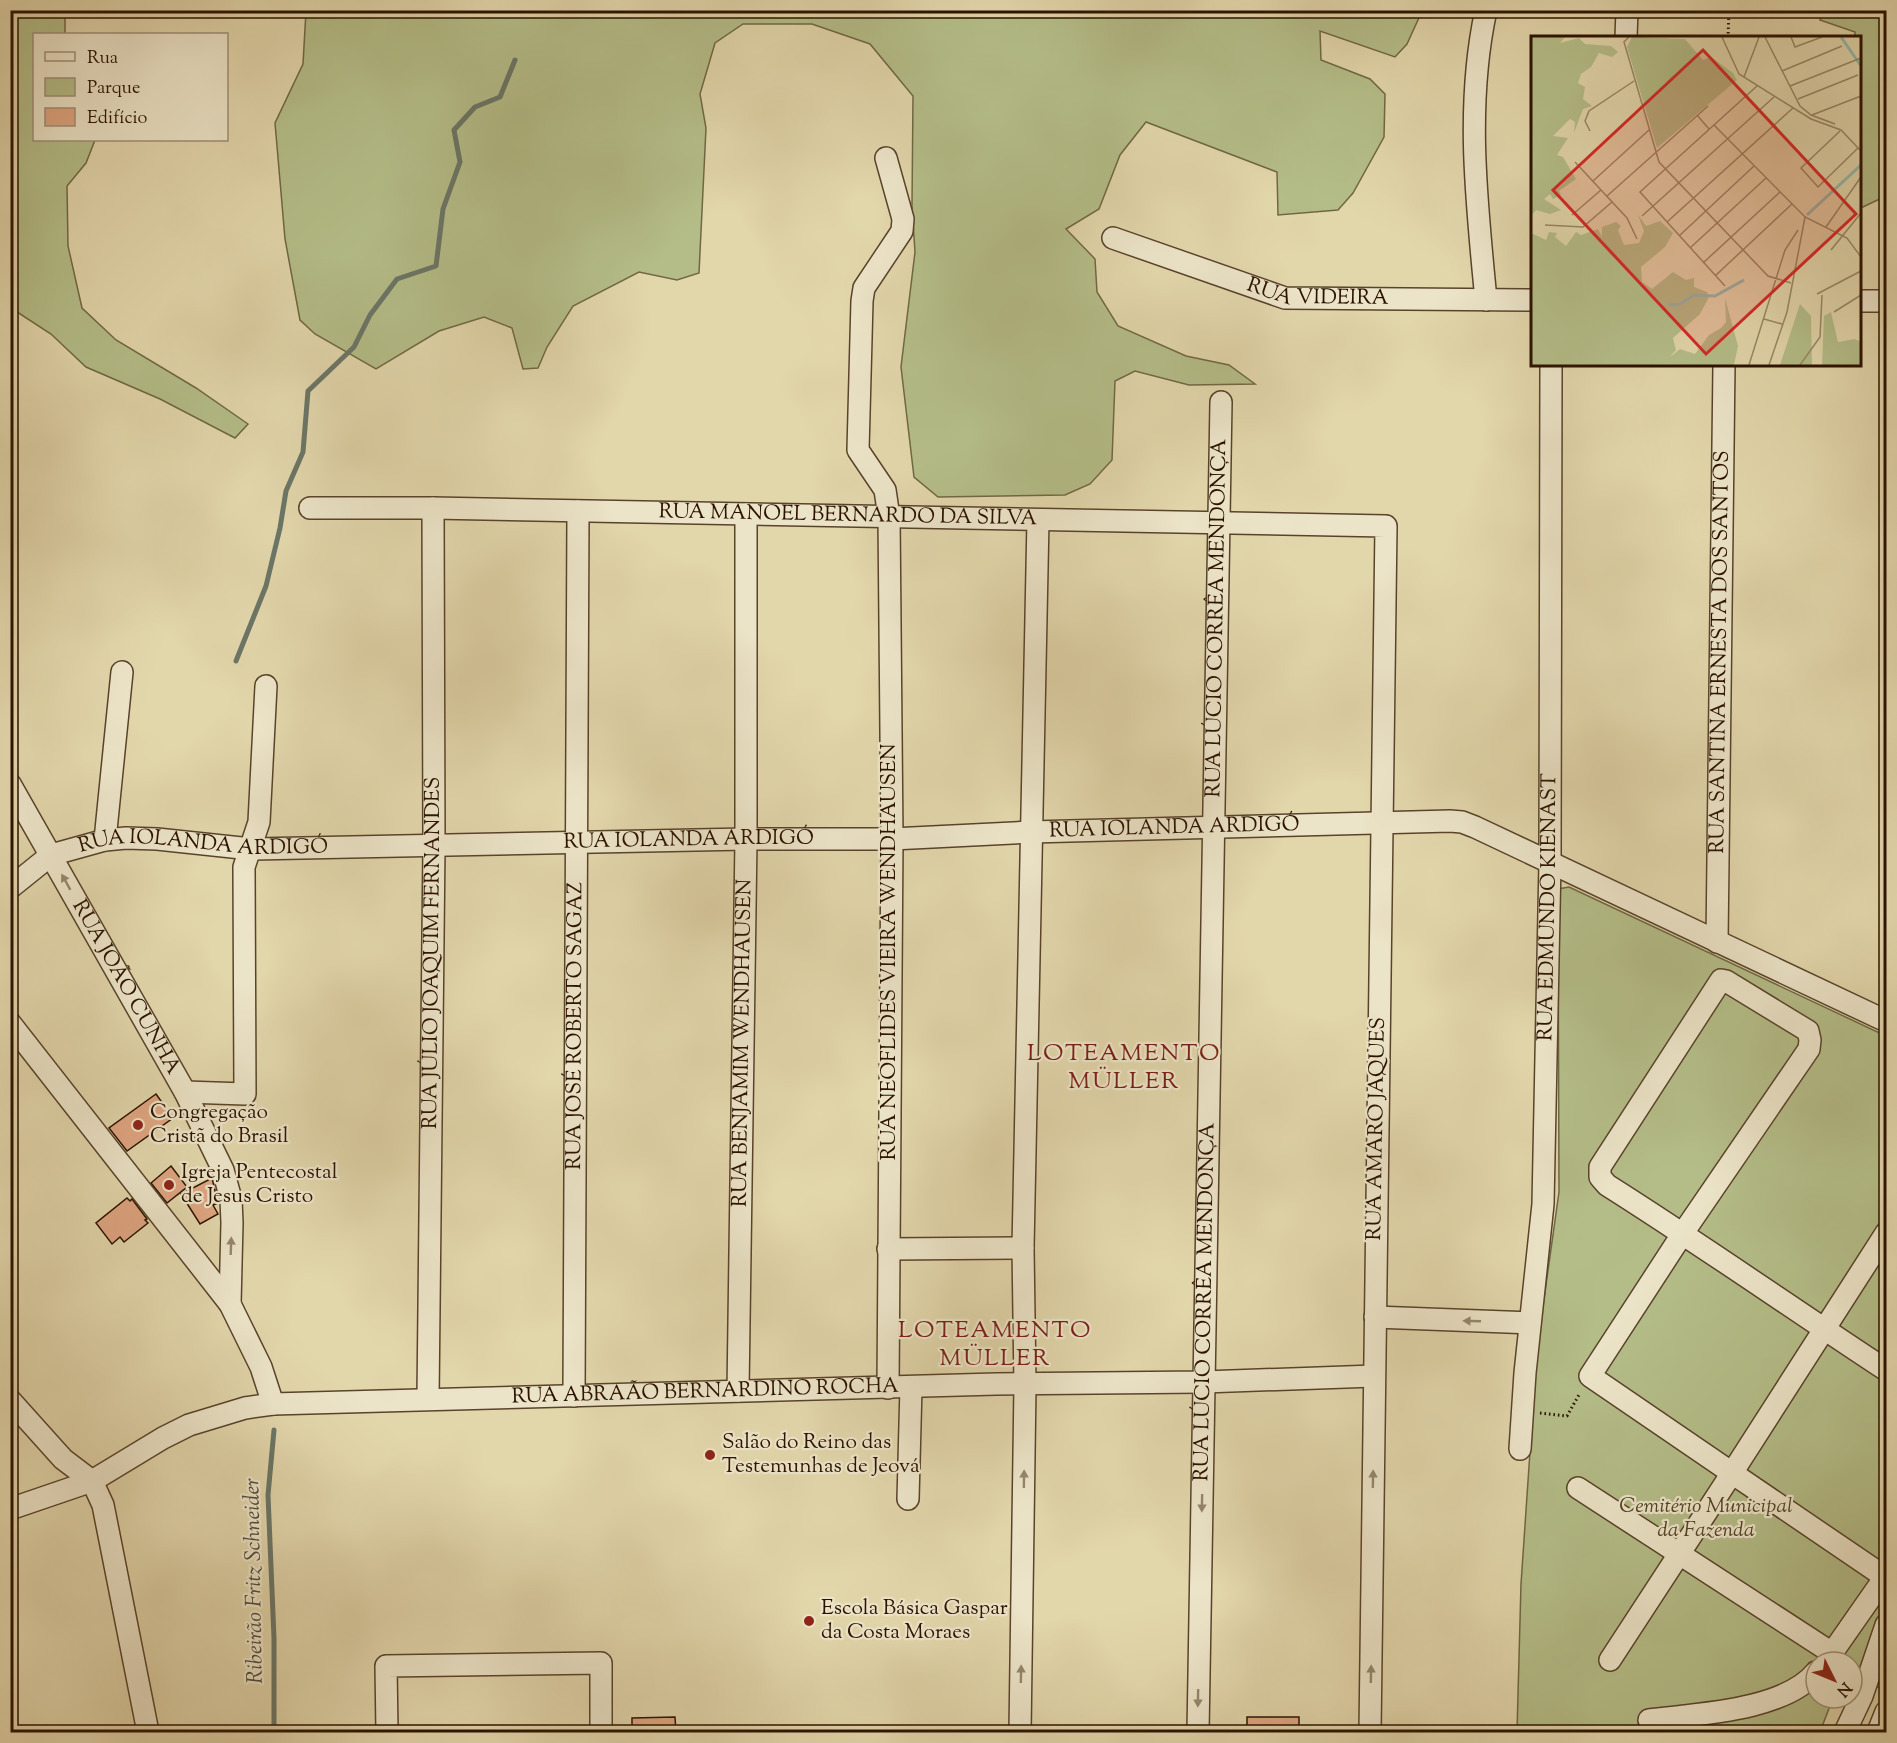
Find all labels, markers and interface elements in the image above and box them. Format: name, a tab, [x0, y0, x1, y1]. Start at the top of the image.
legend	[33, 33, 228, 141]
inset map	[1531, 36, 1861, 366]
text: Rua	[87, 46, 118, 72]
text: Parque	[87, 76, 140, 102]
text: Edifício	[87, 106, 148, 132]
street label: RUA VIDEIRA	[1242, 271, 1389, 314]
street label: RUA LÚCIO CORRÊA MENDONÇA	[1199, 438, 1235, 798]
street label: RUA SANTINA ERNESTA DOS SANTOS	[1703, 450, 1738, 854]
street label: RUA MANOEL BERNARDO DA SILVA	[658, 497, 1037, 534]
street label: RUA NEOFLIDES VIEIRA WENDHAUSEN	[875, 743, 905, 1161]
street label: RUA EDMUNDO KIENAST	[1531, 773, 1565, 1041]
street label: RUA JÚLIO JOAQUIM FERNANDES	[416, 777, 449, 1129]
street label: RUA IOLANDA ARDIGÓ	[1049, 810, 1300, 847]
street label: RUA IOLANDA ARDIGÓ	[75, 823, 328, 864]
street label: RUA IOLANDA ARDIGÓ	[563, 824, 814, 858]
one-way arrow	[61, 874, 72, 890]
street label: RUA BENJAMIM WENDHAUSEN	[726, 879, 760, 1207]
street label: RUA JOSÉ ROBERTO SAGAZ	[560, 882, 591, 1170]
street label: RUA JOÃO CUNHA	[64, 894, 187, 1081]
street label: RUA AMARO JAQUES	[1360, 1017, 1394, 1241]
district label: LOTEAMENTO MÜLLER	[1027, 1037, 1221, 1099]
place label: Congregação Cristã do Brasil	[150, 1098, 289, 1152]
marker: Congregação Cristã do Brasil	[131, 1118, 145, 1132]
street label: RUA LÚCIO CORRÊA MENDONÇA	[1187, 1122, 1224, 1482]
place label: Igreja Pentecostal de Jesus Cristo	[181, 1158, 338, 1212]
marker: Igreja Pentecostal de Jesus Cristo	[162, 1178, 176, 1192]
one-way arrow	[227, 1236, 236, 1255]
district label: LOTEAMENTO MÜLLER	[898, 1314, 1092, 1376]
one-way arrow	[1463, 1316, 1482, 1325]
street label: RUA ABRAÃO BERNARDINO ROCHA	[511, 1372, 899, 1412]
place label: Salão do Reino das Testemunhas de Jeová	[722, 1428, 920, 1482]
marker: Salão do Reino das Testemunhas de Jeová	[703, 1448, 717, 1462]
one-way arrow	[1019, 1470, 1028, 1489]
one-way arrow	[1368, 1470, 1378, 1489]
water label: Ribeirão Fritz Schneider	[237, 1478, 273, 1684]
park label: Cemitério Municipal da Fazenda	[1619, 1492, 1793, 1546]
one-way arrow	[1197, 1494, 1207, 1513]
place label: Escola Básica Gaspar da Costa Moraes	[821, 1594, 1008, 1648]
marker: Escola Básica Gaspar da Costa Moraes	[802, 1614, 816, 1628]
north arrow	[1804, 1650, 1864, 1710]
one-way arrow	[1016, 1665, 1026, 1684]
one-way arrow	[1366, 1665, 1376, 1684]
text: N	[1830, 1676, 1856, 1701]
one-way arrow	[1194, 1689, 1203, 1708]

